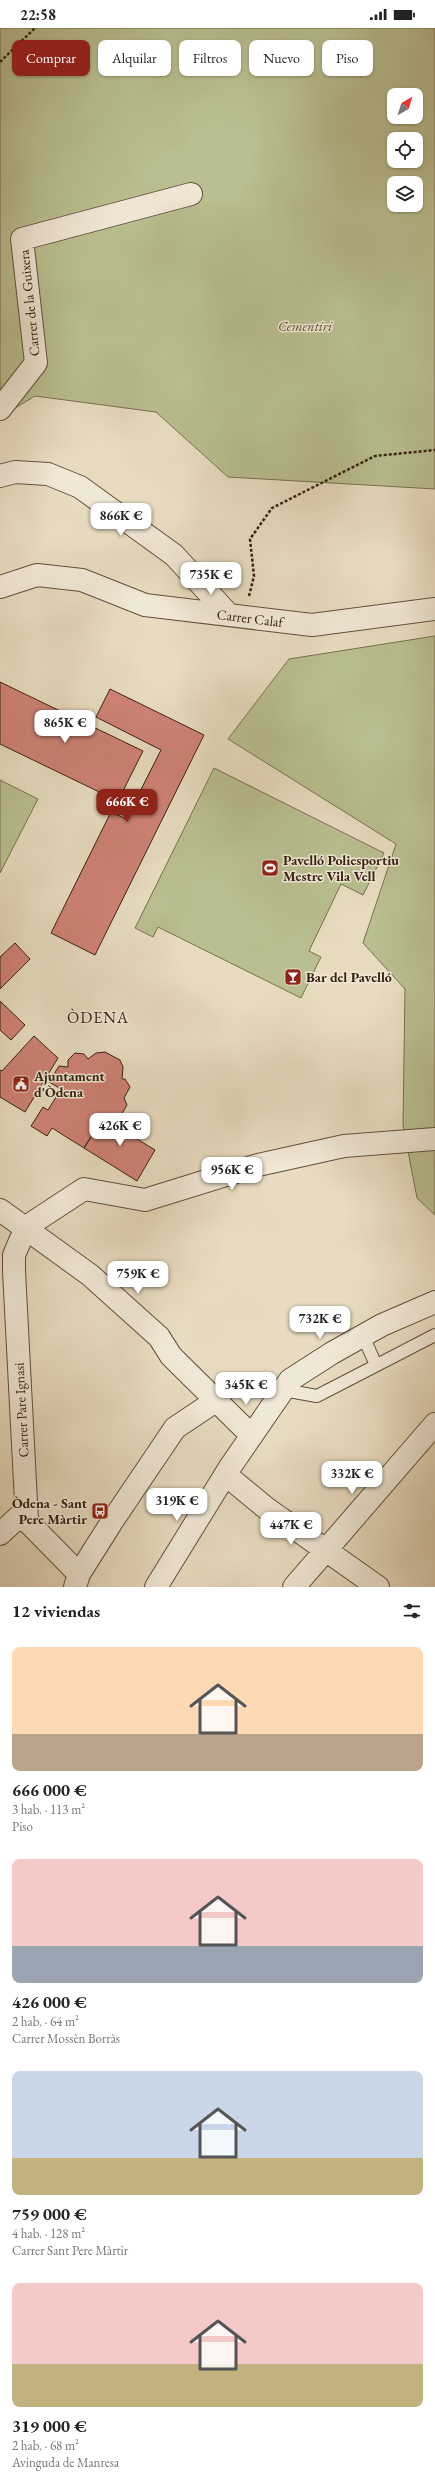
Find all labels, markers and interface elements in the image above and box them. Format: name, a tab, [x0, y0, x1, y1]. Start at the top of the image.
text: 22:58	[20, 5, 56, 24]
chip: Comprar	[12, 40, 90, 76]
chip: Alquilar	[98, 40, 171, 76]
chip: Filtros	[179, 40, 241, 76]
chip: Nuevo	[249, 40, 314, 76]
chip: Piso	[322, 40, 373, 76]
north arrow	[387, 88, 423, 124]
map controls	[387, 88, 423, 212]
button: locate	[387, 132, 423, 168]
button: layers	[387, 176, 423, 212]
street label: Carrer de la Guixera	[14, 248, 44, 357]
park label: Cementiri	[278, 317, 333, 335]
pin: 866K €	[88, 503, 154, 537]
text: 866K €	[99, 507, 143, 524]
pin: 735K €	[178, 562, 244, 596]
text: 735K €	[189, 566, 233, 583]
street label: Carrer Calaf	[216, 605, 286, 631]
pin: 865K €	[32, 710, 98, 744]
text: 865K €	[43, 714, 87, 731]
pin: 666K €	[94, 789, 160, 823]
text: 666K €	[105, 793, 149, 810]
place label: Pavelló Poliesportiu Mestre Vila Vell	[283, 851, 399, 885]
sports icon: Pavelló Poliesportiu Mestre Vila Vell	[260, 858, 280, 878]
bar icon: Bar del Pavelló	[283, 967, 303, 987]
place label: Bar del Pavelló	[306, 968, 392, 986]
district label: ÒDENA	[67, 1007, 129, 1028]
place label: Ajuntament d'Òdena	[33, 1067, 105, 1101]
public building icon: Ajuntament d'Òdena	[11, 1074, 31, 1094]
pin: 426K €	[87, 1113, 153, 1147]
text: 426K €	[98, 1117, 142, 1134]
pin: 956K €	[199, 1157, 265, 1191]
text: 956K €	[210, 1161, 254, 1178]
pin: 759K €	[105, 1261, 171, 1295]
text: 759K €	[116, 1265, 160, 1282]
pin: 732K €	[287, 1306, 353, 1340]
text: 732K €	[298, 1310, 342, 1327]
street label: Carrer Pare Ignasi	[9, 1361, 32, 1458]
pin: 345K €	[213, 1372, 279, 1406]
text: 345K €	[224, 1376, 268, 1393]
pin: 332K €	[319, 1461, 385, 1495]
text: 332K €	[330, 1465, 374, 1482]
pin: 319K €	[144, 1488, 210, 1522]
text: 319K €	[155, 1492, 199, 1509]
place label: Òdena - Sant Pere Màrtir	[12, 1494, 88, 1528]
bus stop icon: Òdena - Sant Pere Màrtir	[90, 1501, 110, 1521]
pin: 447K €	[258, 1512, 324, 1546]
text: 447K €	[269, 1516, 313, 1533]
text: 12 viviendas	[12, 1600, 100, 1622]
icon: filters	[401, 1600, 423, 1622]
icon: home	[182, 1673, 254, 1745]
text: 666 000 €	[12, 1779, 87, 1801]
text: 3 hab. · 113 m²	[12, 1801, 85, 1818]
text: Piso	[12, 1818, 33, 1835]
icon: home	[182, 1885, 254, 1957]
text: 426 000 €	[12, 1991, 87, 2013]
text: 2 hab. · 64 m²	[12, 2013, 79, 2030]
text: Carrer Mossèn Borràs	[12, 2030, 120, 2047]
icon: home	[182, 2097, 254, 2169]
text: 759 000 €	[12, 2203, 87, 2225]
text: 4 hab. · 128 m²	[12, 2225, 85, 2242]
text: Carrer Sant Pere Màrtir	[12, 2242, 128, 2259]
icon: home	[182, 2309, 254, 2381]
text: 319 000 €	[12, 2415, 87, 2437]
text: 2 hab. · 68 m²	[12, 2437, 79, 2454]
text: Avinguda de Manresa	[12, 2454, 119, 2471]

